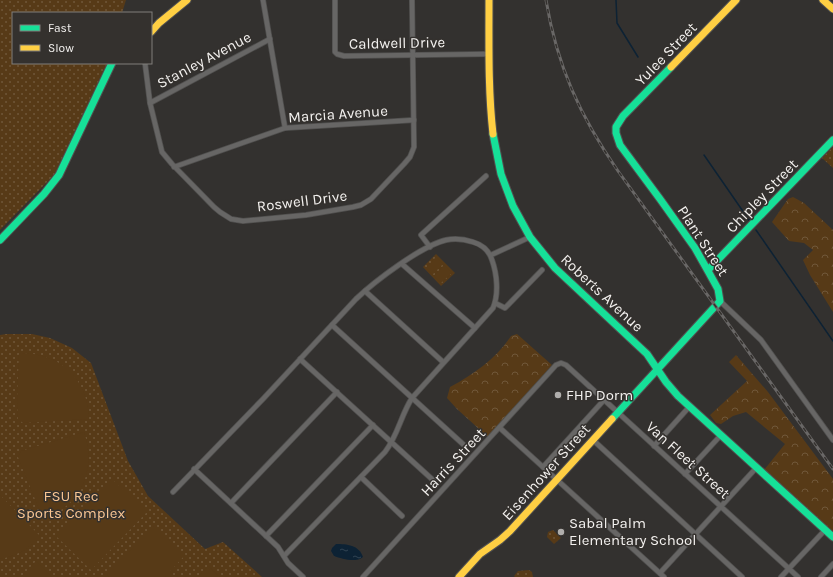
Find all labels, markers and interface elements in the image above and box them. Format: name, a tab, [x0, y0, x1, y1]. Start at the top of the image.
legend	[12, 12, 152, 64]
street label: Yulee Street	[632, 18, 701, 89]
text: Fast	[48, 21, 72, 35]
street label: Stanley Avenue	[154, 28, 254, 92]
street label: Caldwell Drive	[349, 33, 445, 53]
text: Slow	[48, 41, 74, 55]
street label: Marcia Avenue	[288, 102, 388, 126]
street label: Chipley Street	[722, 155, 802, 236]
street label: Roswell Drive	[256, 187, 348, 215]
street label: Plant Street	[674, 202, 733, 280]
street label: Roberts Avenue	[557, 250, 647, 336]
place label: FHP Dorm	[566, 386, 633, 404]
marker: FHP Dorm	[553, 390, 563, 400]
street label: Van Fleet Street	[642, 418, 734, 503]
street label: Eisenhower Street	[498, 420, 594, 524]
street label: Harris Street	[417, 424, 489, 500]
park label: FSU Rec Sports Complex	[17, 487, 125, 522]
place label: Sabal Palm Elementary School	[569, 514, 696, 549]
marker: Sabal Palm Elementary School	[556, 527, 566, 537]

